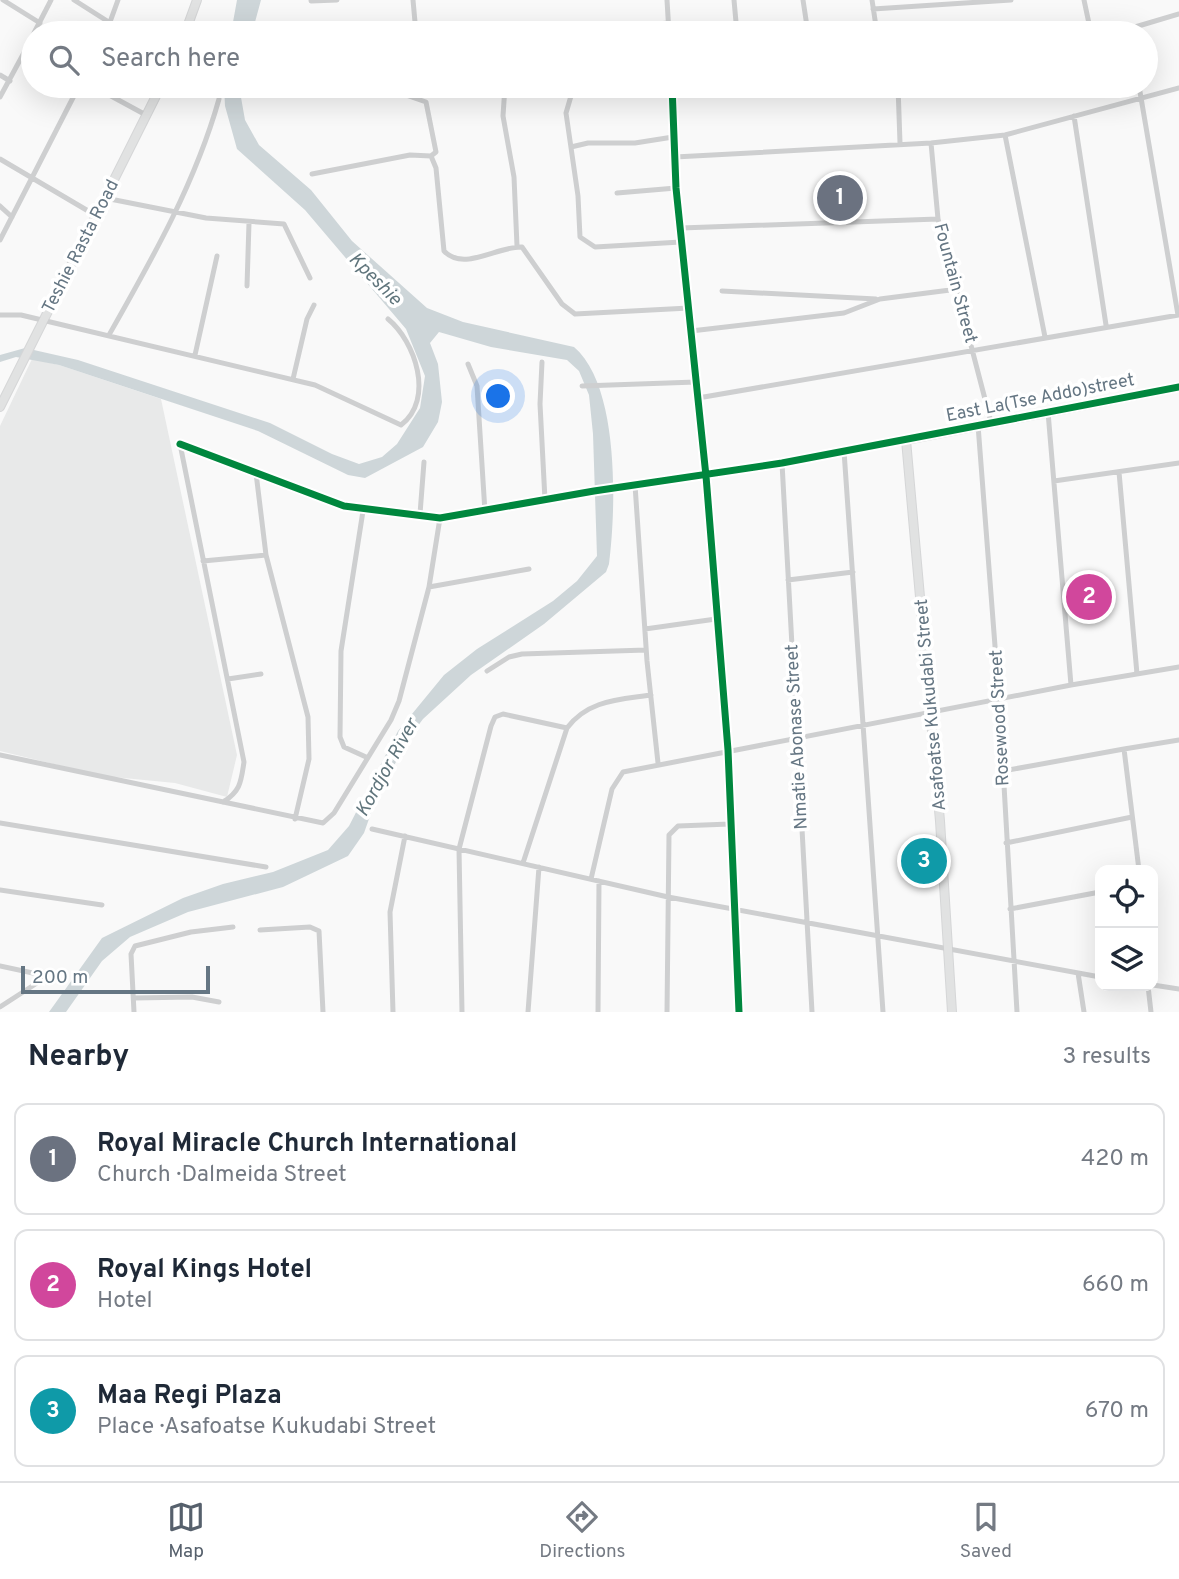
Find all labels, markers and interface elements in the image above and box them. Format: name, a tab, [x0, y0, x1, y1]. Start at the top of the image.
search box	[21, 21, 1158, 98]
icon: search	[45, 41, 83, 79]
text: Search here	[101, 43, 240, 76]
pin: 1	[817, 172, 863, 224]
street label: Teshie Rasta Road	[38, 176, 125, 317]
street label: Fountain Street	[927, 221, 982, 346]
water label: Kpeshie	[343, 248, 406, 311]
street label: East La(Tse Addo)street	[944, 369, 1136, 428]
your location	[481, 379, 515, 413]
pin: 2	[1066, 571, 1112, 623]
street label: Asafoatse Kukudabi Street	[911, 598, 952, 812]
street label: Nmatie Abonase Street	[781, 644, 814, 830]
street label: Rosewood Street	[985, 649, 1016, 787]
water label: Kordjor River	[351, 713, 425, 821]
pin: 3	[901, 835, 947, 887]
map controls	[1095, 865, 1158, 991]
button: locate	[1095, 865, 1158, 928]
button: layers	[1095, 928, 1158, 991]
scale bar	[21, 963, 210, 995]
text: 200 m	[32, 966, 88, 990]
text: Nearby	[28, 1039, 129, 1076]
text: 3 results	[1062, 1043, 1151, 1072]
text: Royal Miracle Church International	[97, 1128, 517, 1161]
text: 1	[48, 1145, 58, 1174]
text: 420 m	[1081, 1145, 1149, 1174]
text: Church · Dalmeida Street	[97, 1161, 347, 1190]
text: Royal Kings Hotel	[97, 1254, 312, 1287]
text: 2	[46, 1271, 60, 1300]
text: 660 m	[1082, 1271, 1149, 1300]
text: Hotel	[97, 1287, 153, 1316]
text: Maa Regi Plaza	[97, 1380, 282, 1413]
text: 3	[46, 1397, 60, 1426]
text: 670 m	[1085, 1397, 1149, 1426]
text: Place · Asafoatse Kukudabi Street	[97, 1413, 436, 1442]
tab: Map	[167, 1498, 205, 1564]
tab: Directions	[539, 1498, 626, 1564]
tab: Saved	[960, 1498, 1012, 1564]

